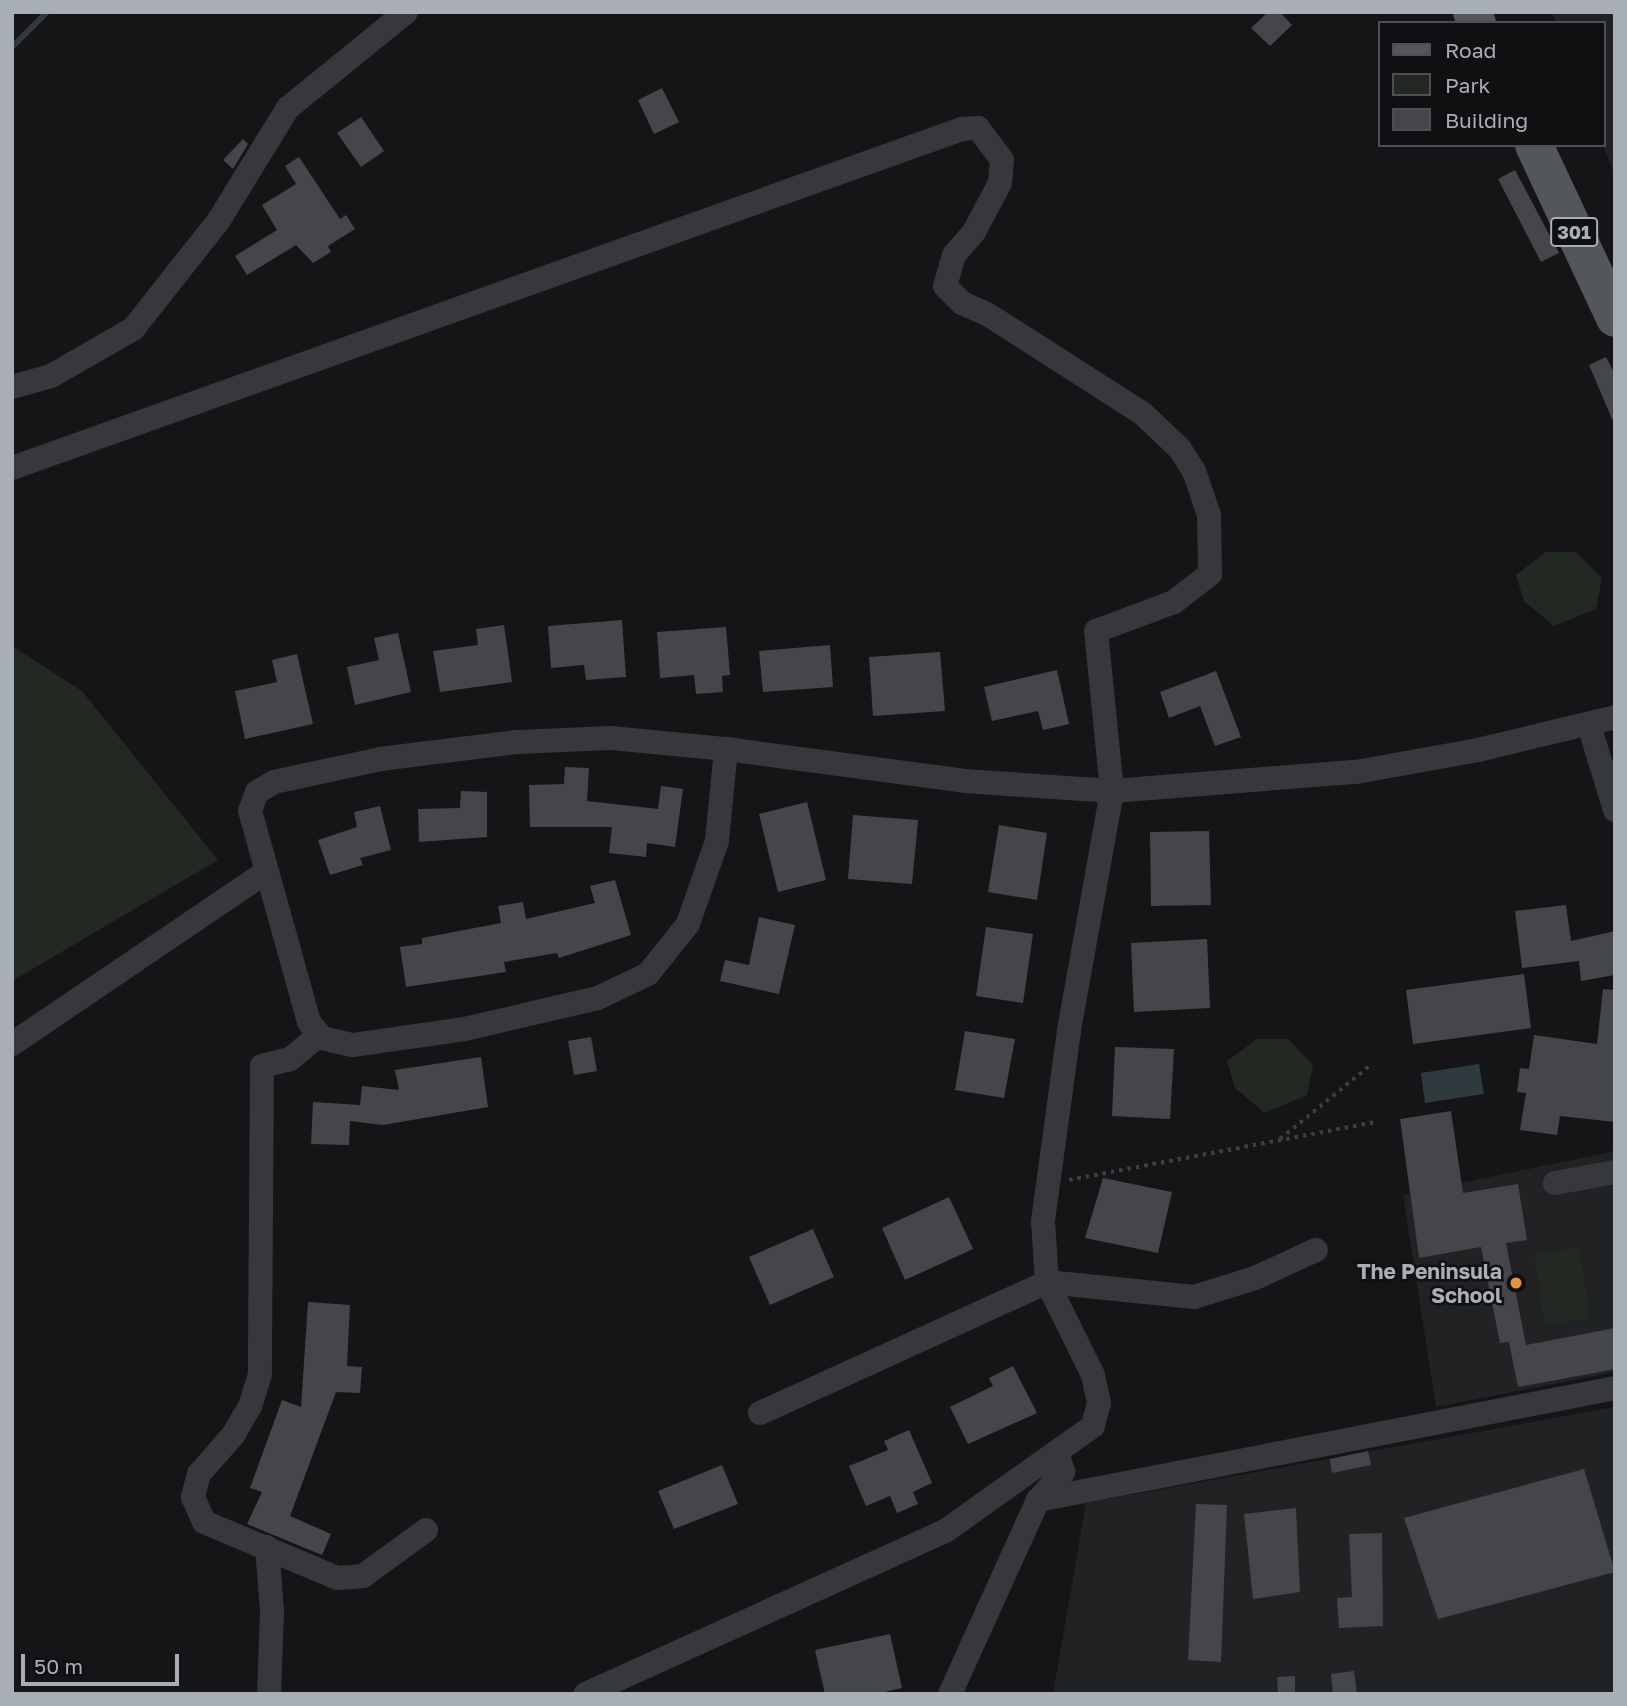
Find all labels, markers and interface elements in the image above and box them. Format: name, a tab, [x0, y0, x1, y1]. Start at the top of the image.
legend	[1378, 21, 1606, 147]
text: Road	[1445, 37, 1496, 63]
text: Park	[1445, 72, 1490, 98]
text: Building	[1445, 107, 1528, 133]
road number: 301	[1550, 216, 1598, 248]
place label: The Peninsula School	[1357, 1258, 1502, 1308]
marker: The Peninsula School	[1508, 1275, 1524, 1291]
scale bar	[24, 1640, 182, 1684]
text: 50 m	[34, 1653, 83, 1679]

